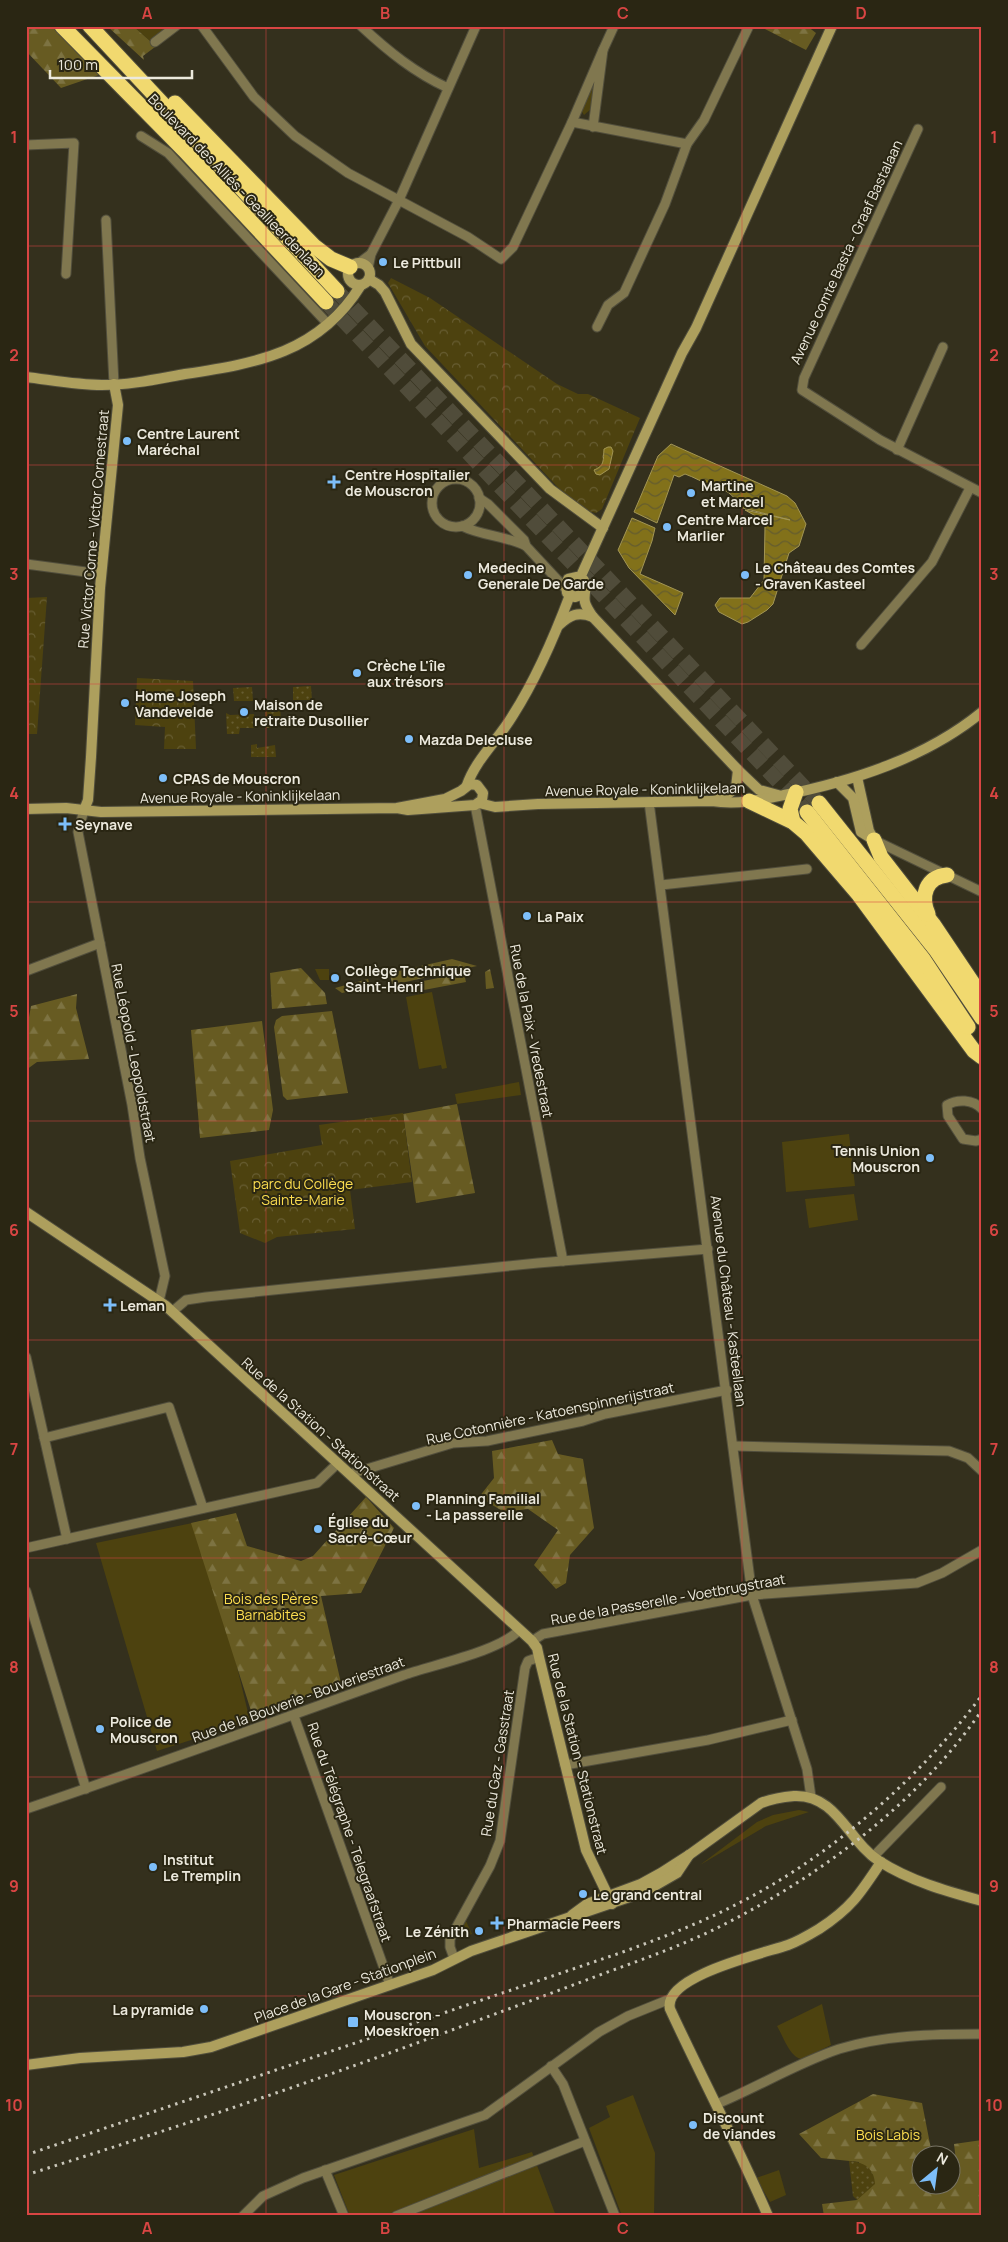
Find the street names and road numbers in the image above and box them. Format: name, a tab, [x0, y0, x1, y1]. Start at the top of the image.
street label: Boulevard des Alliés - Geallieerdenlaan	[144, 89, 330, 281]
street label: Avenue comte Basta - Graaf Bastalaan	[786, 137, 906, 367]
street label: Rue Victor Corne - Victor Cornestraat	[73, 409, 113, 649]
street label: Avenue Royale - Koninklijkelaan	[545, 778, 745, 800]
street label: Avenue Royale - Koninklijkelaan	[140, 785, 340, 807]
street label: Rue de la Paix - Vredestraat	[506, 943, 558, 1120]
street label: Rue Léopold - Leopoldstraat	[107, 962, 161, 1145]
street label: Avenue du Château - Kasteellaan	[707, 1194, 751, 1408]
street label: Rue de la Station - Stationstraat	[238, 1353, 404, 1505]
street label: Rue Cotonnière - Katoenspinnerijstraat	[424, 1377, 676, 1449]
street label: Rue de la Passerelle - Voetbrugstraat	[549, 1569, 787, 1629]
street label: Rue de la Bouverie - Bouveriestraat	[189, 1651, 407, 1746]
street label: Rue de la Station - Stationstraat	[544, 1651, 612, 1857]
street label: Rue du Gaz - Gasstraat	[476, 1688, 518, 1838]
street label: Rue du Télégraphe - Telegraafstraat	[303, 1720, 397, 1945]
street label: Place de la Gare - Stationplein	[251, 1943, 439, 2027]

